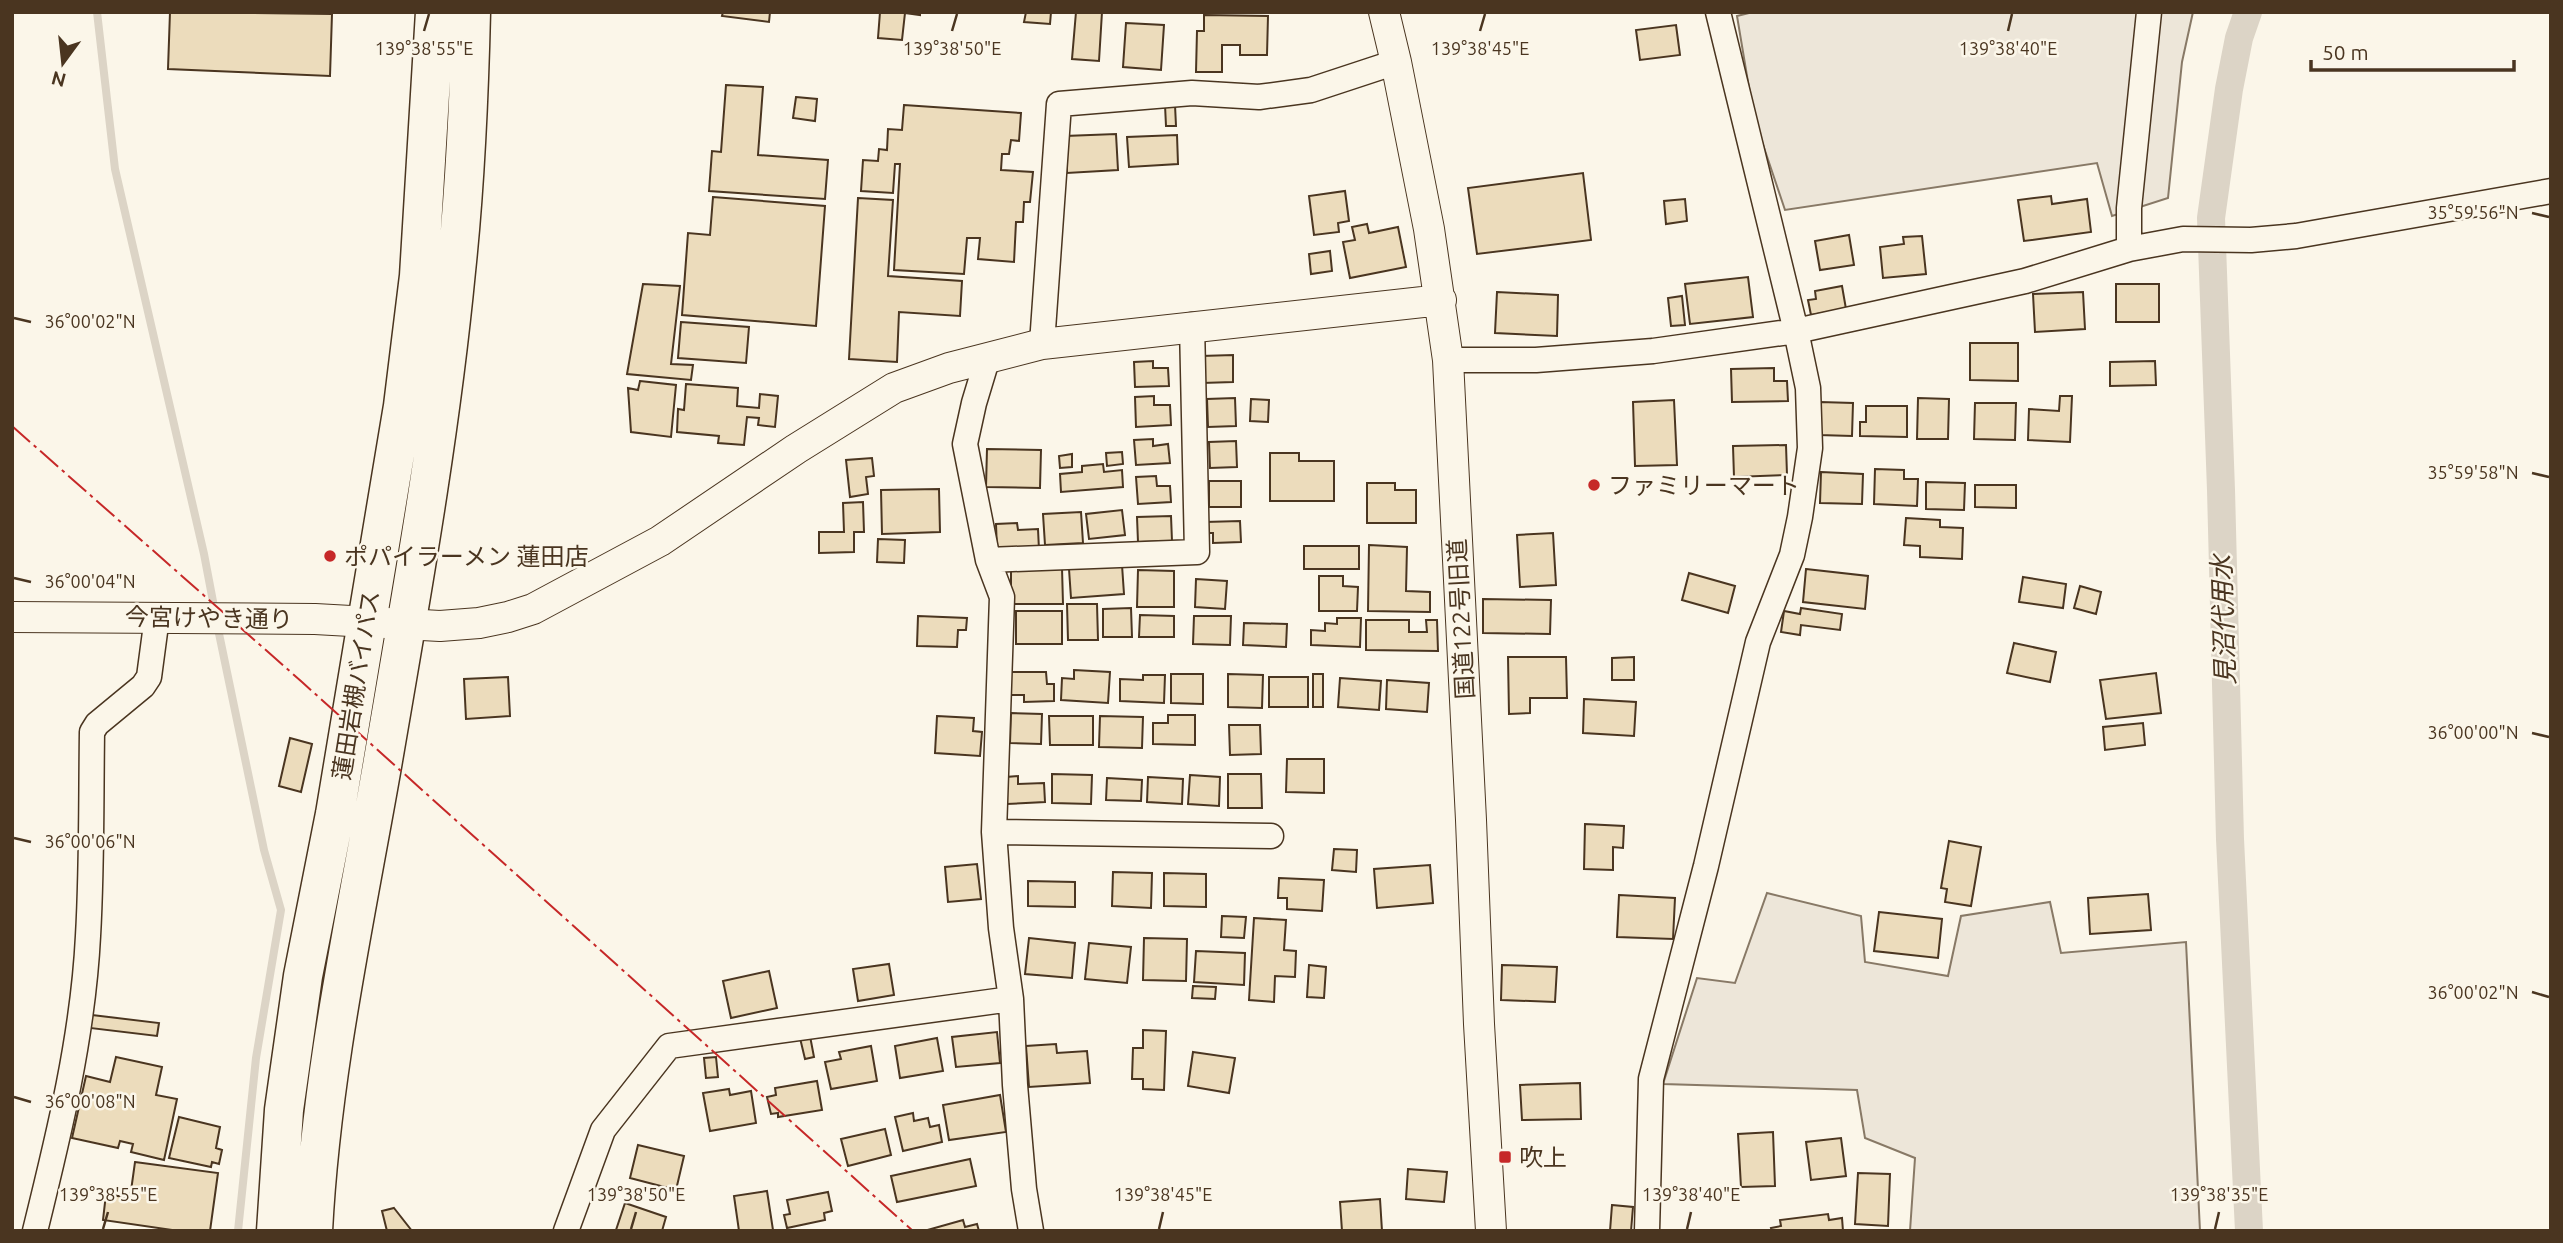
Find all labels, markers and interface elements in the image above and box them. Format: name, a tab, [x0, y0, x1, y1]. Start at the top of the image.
north arrow	[28, 28, 98, 98]
scale bar	[2311, 28, 2514, 72]
text: 139°38'55"E	[375, 38, 473, 58]
text: 139°38'50"E	[903, 38, 1001, 58]
text: 139°38'45"E	[1431, 38, 1529, 58]
text: 139°38'40"E	[1959, 38, 2057, 58]
text: 50 m	[2322, 40, 2369, 64]
text: N	[49, 67, 68, 92]
text: 35°59'56"N	[2427, 202, 2519, 222]
text: 36°00'02"N	[44, 311, 136, 331]
text: 35°59'58"N	[2427, 462, 2519, 482]
place label: ファミリーマート	[1608, 472, 1800, 499]
marker: ファミリーマート	[1586, 477, 1602, 493]
street label: 国道122号旧道	[1443, 538, 1479, 700]
place label: ポパイラーメン 蓮田店	[344, 543, 589, 570]
marker: ポパイラーメン 蓮田店	[322, 548, 338, 564]
water label: 見沼代用水	[2206, 552, 2240, 685]
text: 36°00'04"N	[44, 571, 136, 591]
street label: 蓮田岩槻バイパス	[328, 588, 384, 782]
street label: 今宮けやき通り	[125, 603, 293, 633]
text: 36°00'00"N	[2427, 722, 2519, 742]
text: 36°00'06"N	[44, 831, 136, 851]
text: 36°00'02"N	[2427, 982, 2519, 1002]
text: 36°00'08"N	[44, 1091, 136, 1111]
place label: 吹上	[1519, 1144, 1567, 1171]
marker: 吹上	[1497, 1149, 1513, 1165]
text: 139°38'55"E	[59, 1184, 157, 1204]
text: 139°38'50"E	[587, 1184, 685, 1204]
text: 139°38'45"E	[1114, 1184, 1212, 1204]
text: 139°38'40"E	[1642, 1184, 1740, 1204]
text: 139°38'35"E	[2170, 1184, 2268, 1204]

